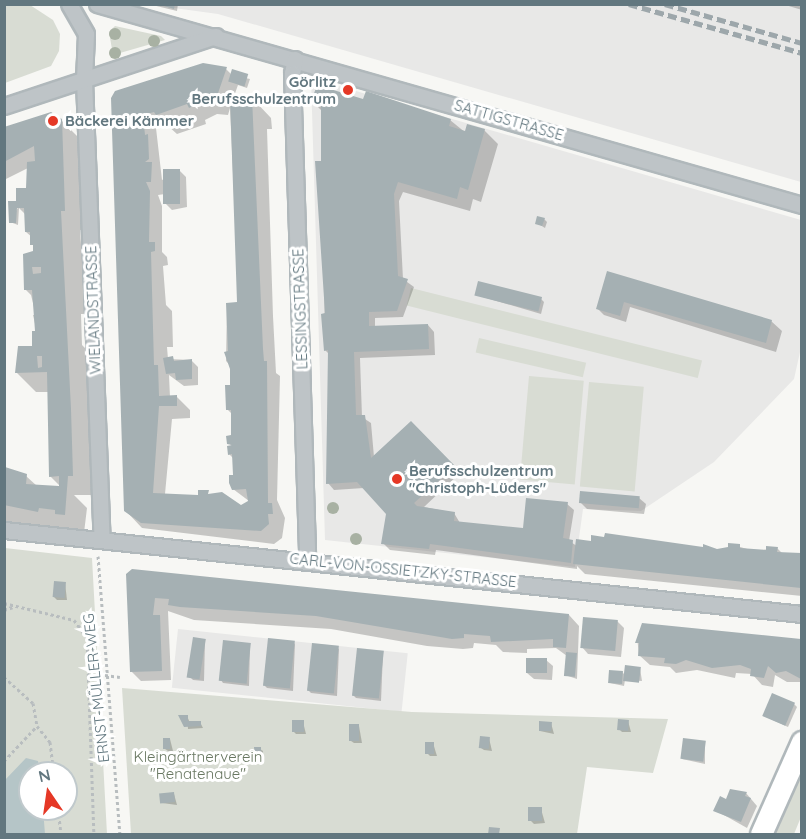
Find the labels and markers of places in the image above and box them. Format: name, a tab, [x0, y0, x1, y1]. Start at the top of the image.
place label: Görlitz Berufsschulzentrum	[191, 72, 336, 107]
marker: Görlitz Berufsschulzentrum	[341, 83, 355, 97]
place label: Bäckerei Kämmer	[65, 112, 194, 130]
marker: Bäckerei Kämmer	[46, 114, 60, 128]
place label: Berufsschulzentrum "Christoph-Lüders"	[409, 461, 554, 496]
marker: Berufsschulzentrum "Christoph-Lüders"	[390, 472, 404, 486]

